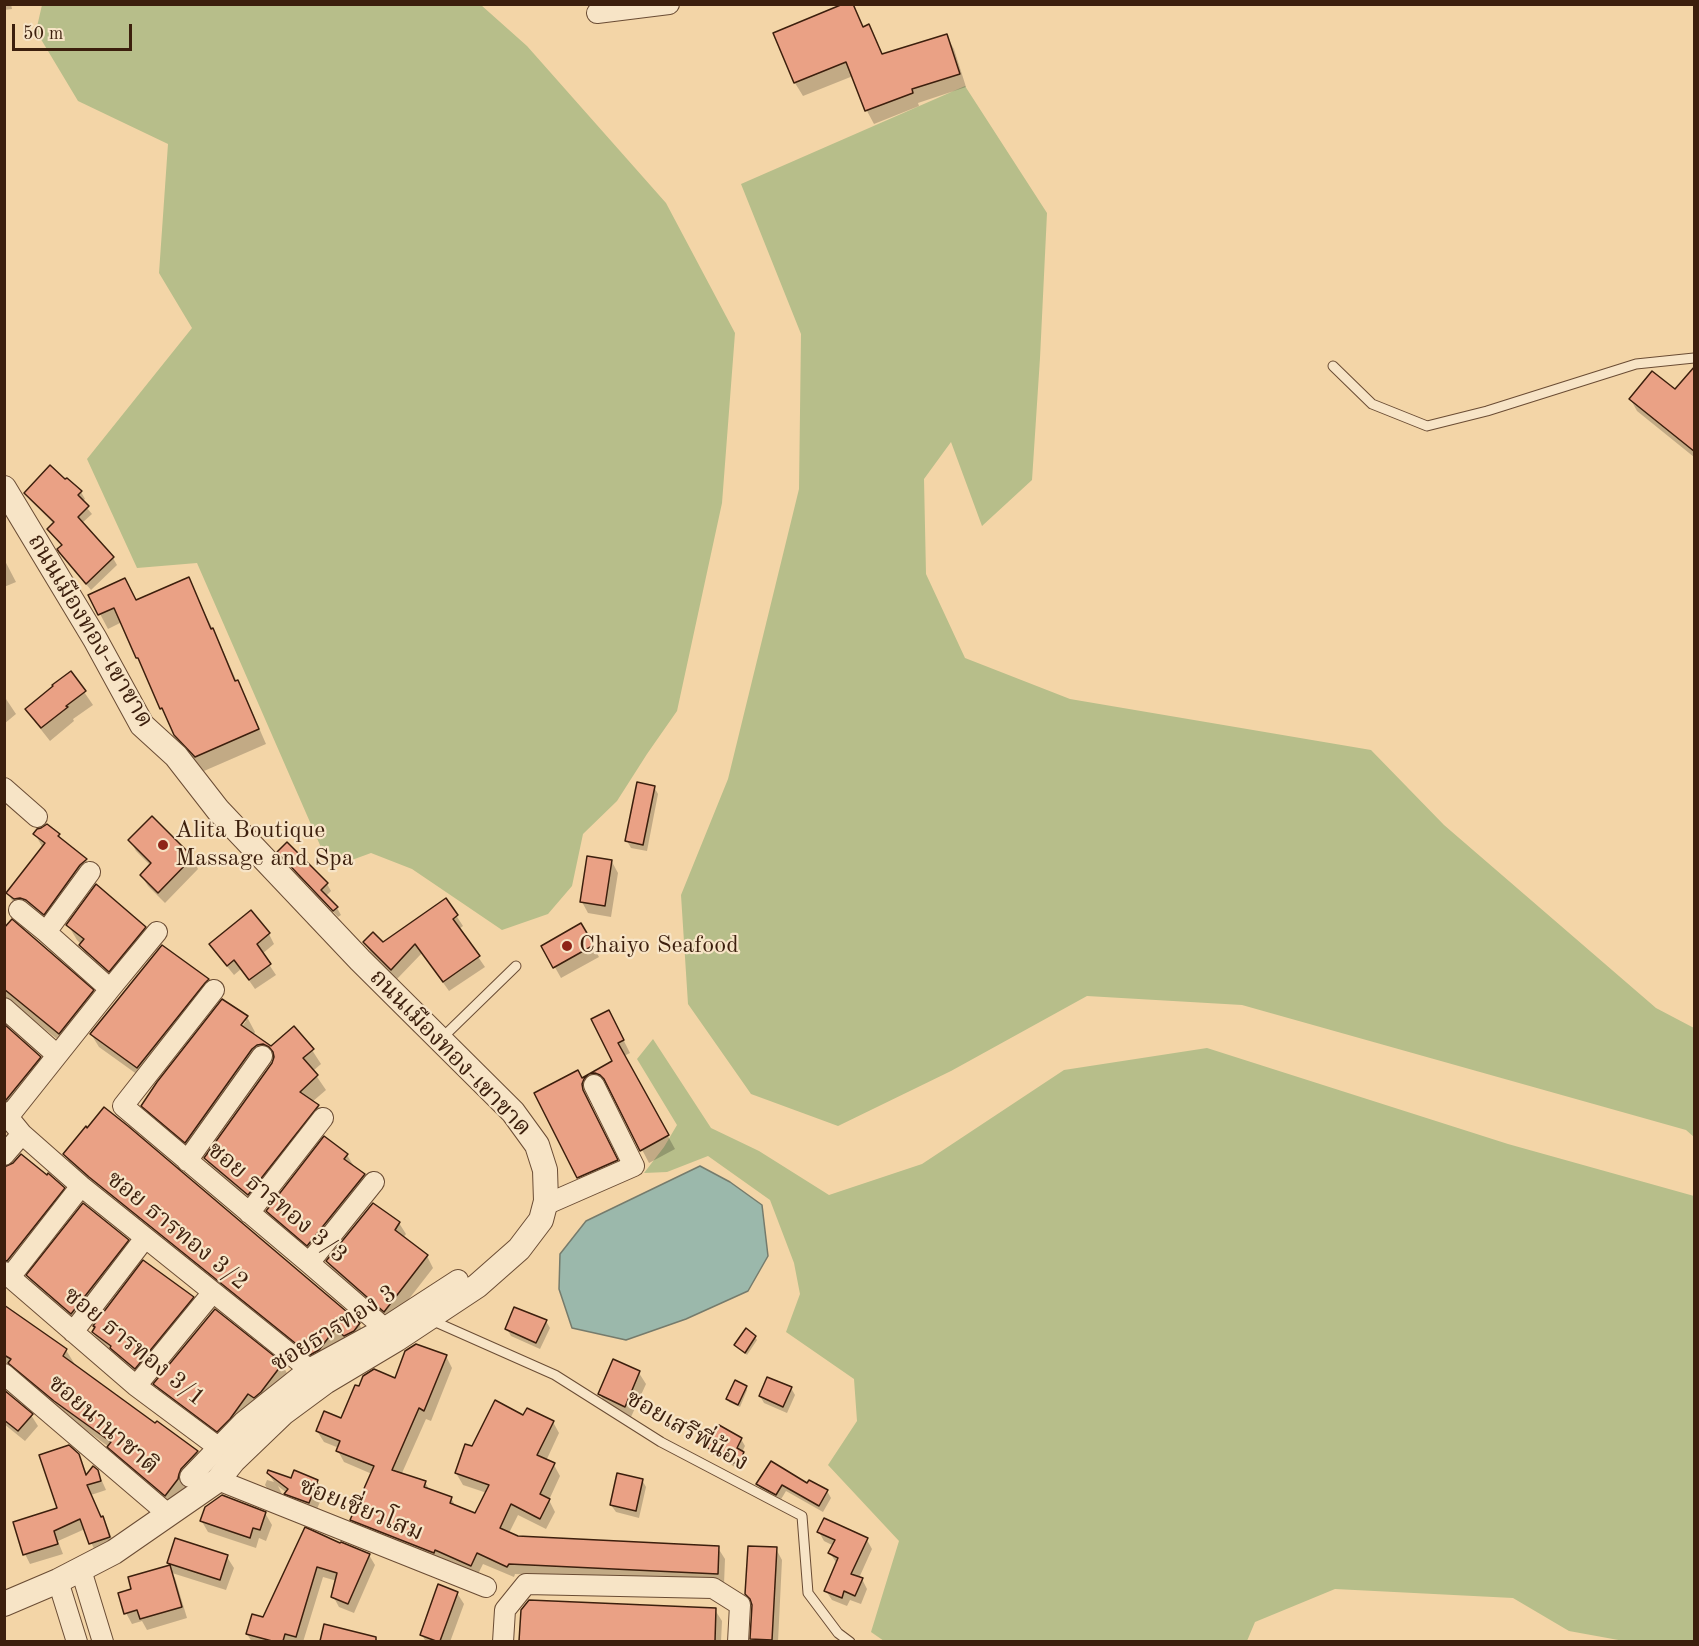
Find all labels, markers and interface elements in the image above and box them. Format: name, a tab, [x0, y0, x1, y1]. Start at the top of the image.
scale bar	[15, 12, 135, 50]
text: 50 m	[23, 25, 63, 43]
street label: ถนนเมืองทอง-เขาขาด	[21, 529, 159, 733]
place label: Alita Boutique Massage and Spa	[175, 817, 354, 873]
marker: Alita Boutique Massage and Spa	[156, 838, 170, 852]
place label: Chaiyo Seafood	[579, 932, 739, 960]
marker: Chaiyo Seafood	[560, 939, 574, 953]
street label: ถนนเมืองทอง-เขาขาด	[363, 964, 537, 1142]
street label: ซอย ธารทอง 3/3	[201, 1136, 353, 1270]
street label: ซอย ธารทอง 3/2	[100, 1165, 254, 1297]
street label: ซอยธารทอง 3	[266, 1279, 402, 1379]
street label: ซอย ธารทอง 3/1	[57, 1281, 211, 1413]
street label: ซอยนานาชาติ	[42, 1369, 164, 1481]
street label: ซอยเสรีพี่น้อง	[621, 1384, 753, 1478]
street label: ซอยเชี่ยวโสม	[295, 1472, 427, 1548]

